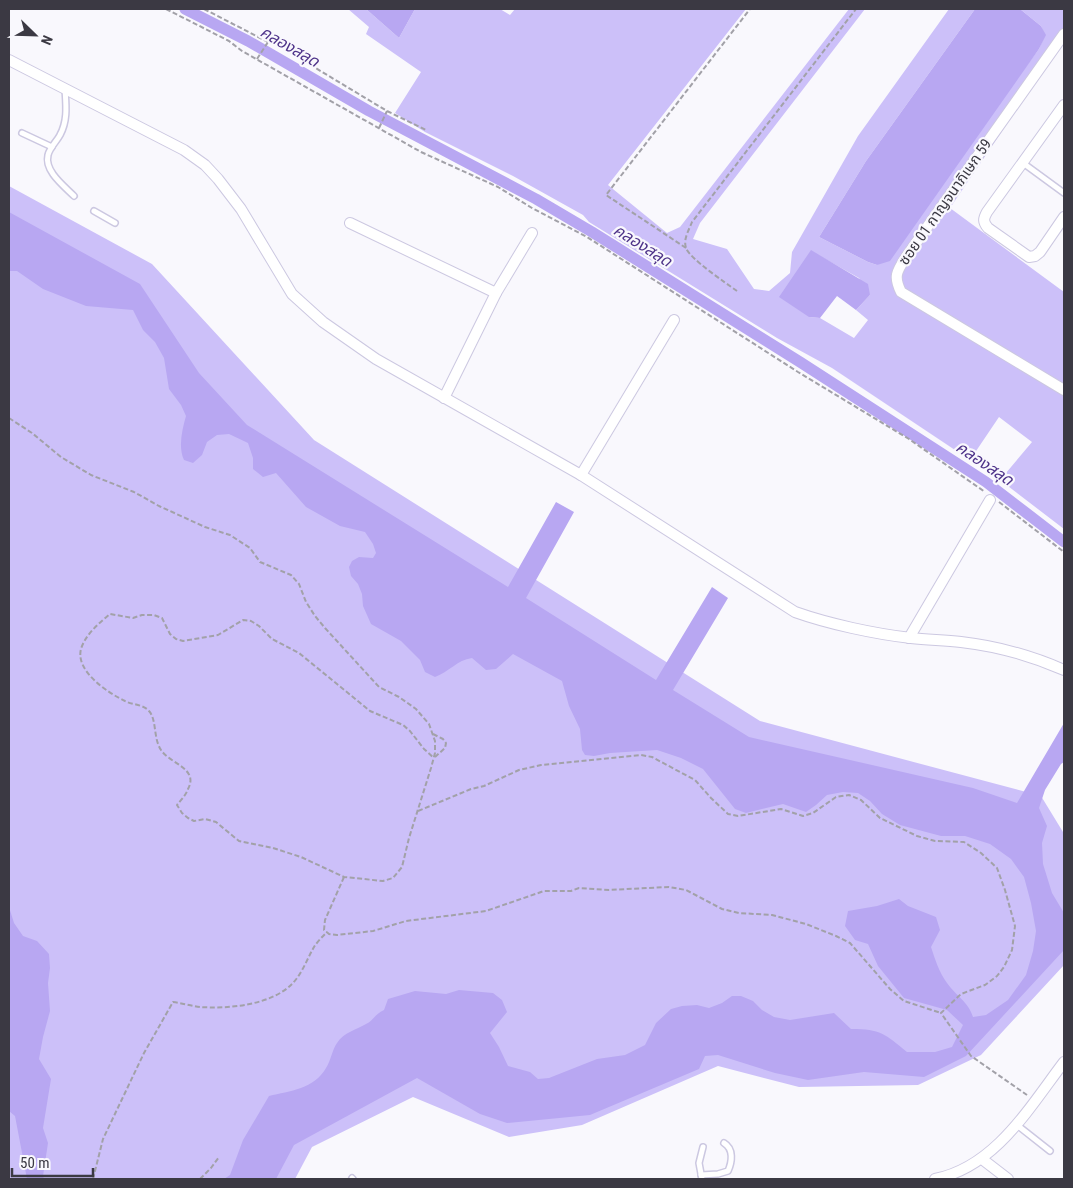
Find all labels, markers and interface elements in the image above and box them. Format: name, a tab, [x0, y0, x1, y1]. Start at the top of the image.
north arrow	[10, 10, 60, 60]
water label: คลองสลุด	[256, 22, 324, 72]
text: N	[38, 33, 56, 47]
street label: ซอย 01 กาญจนาภิเษก 59	[895, 136, 995, 268]
water label: คลองสลุด	[610, 220, 676, 272]
water label: คลองสลุด	[952, 437, 1018, 491]
scale bar	[12, 1146, 94, 1178]
text: 50 m	[20, 1154, 50, 1172]

